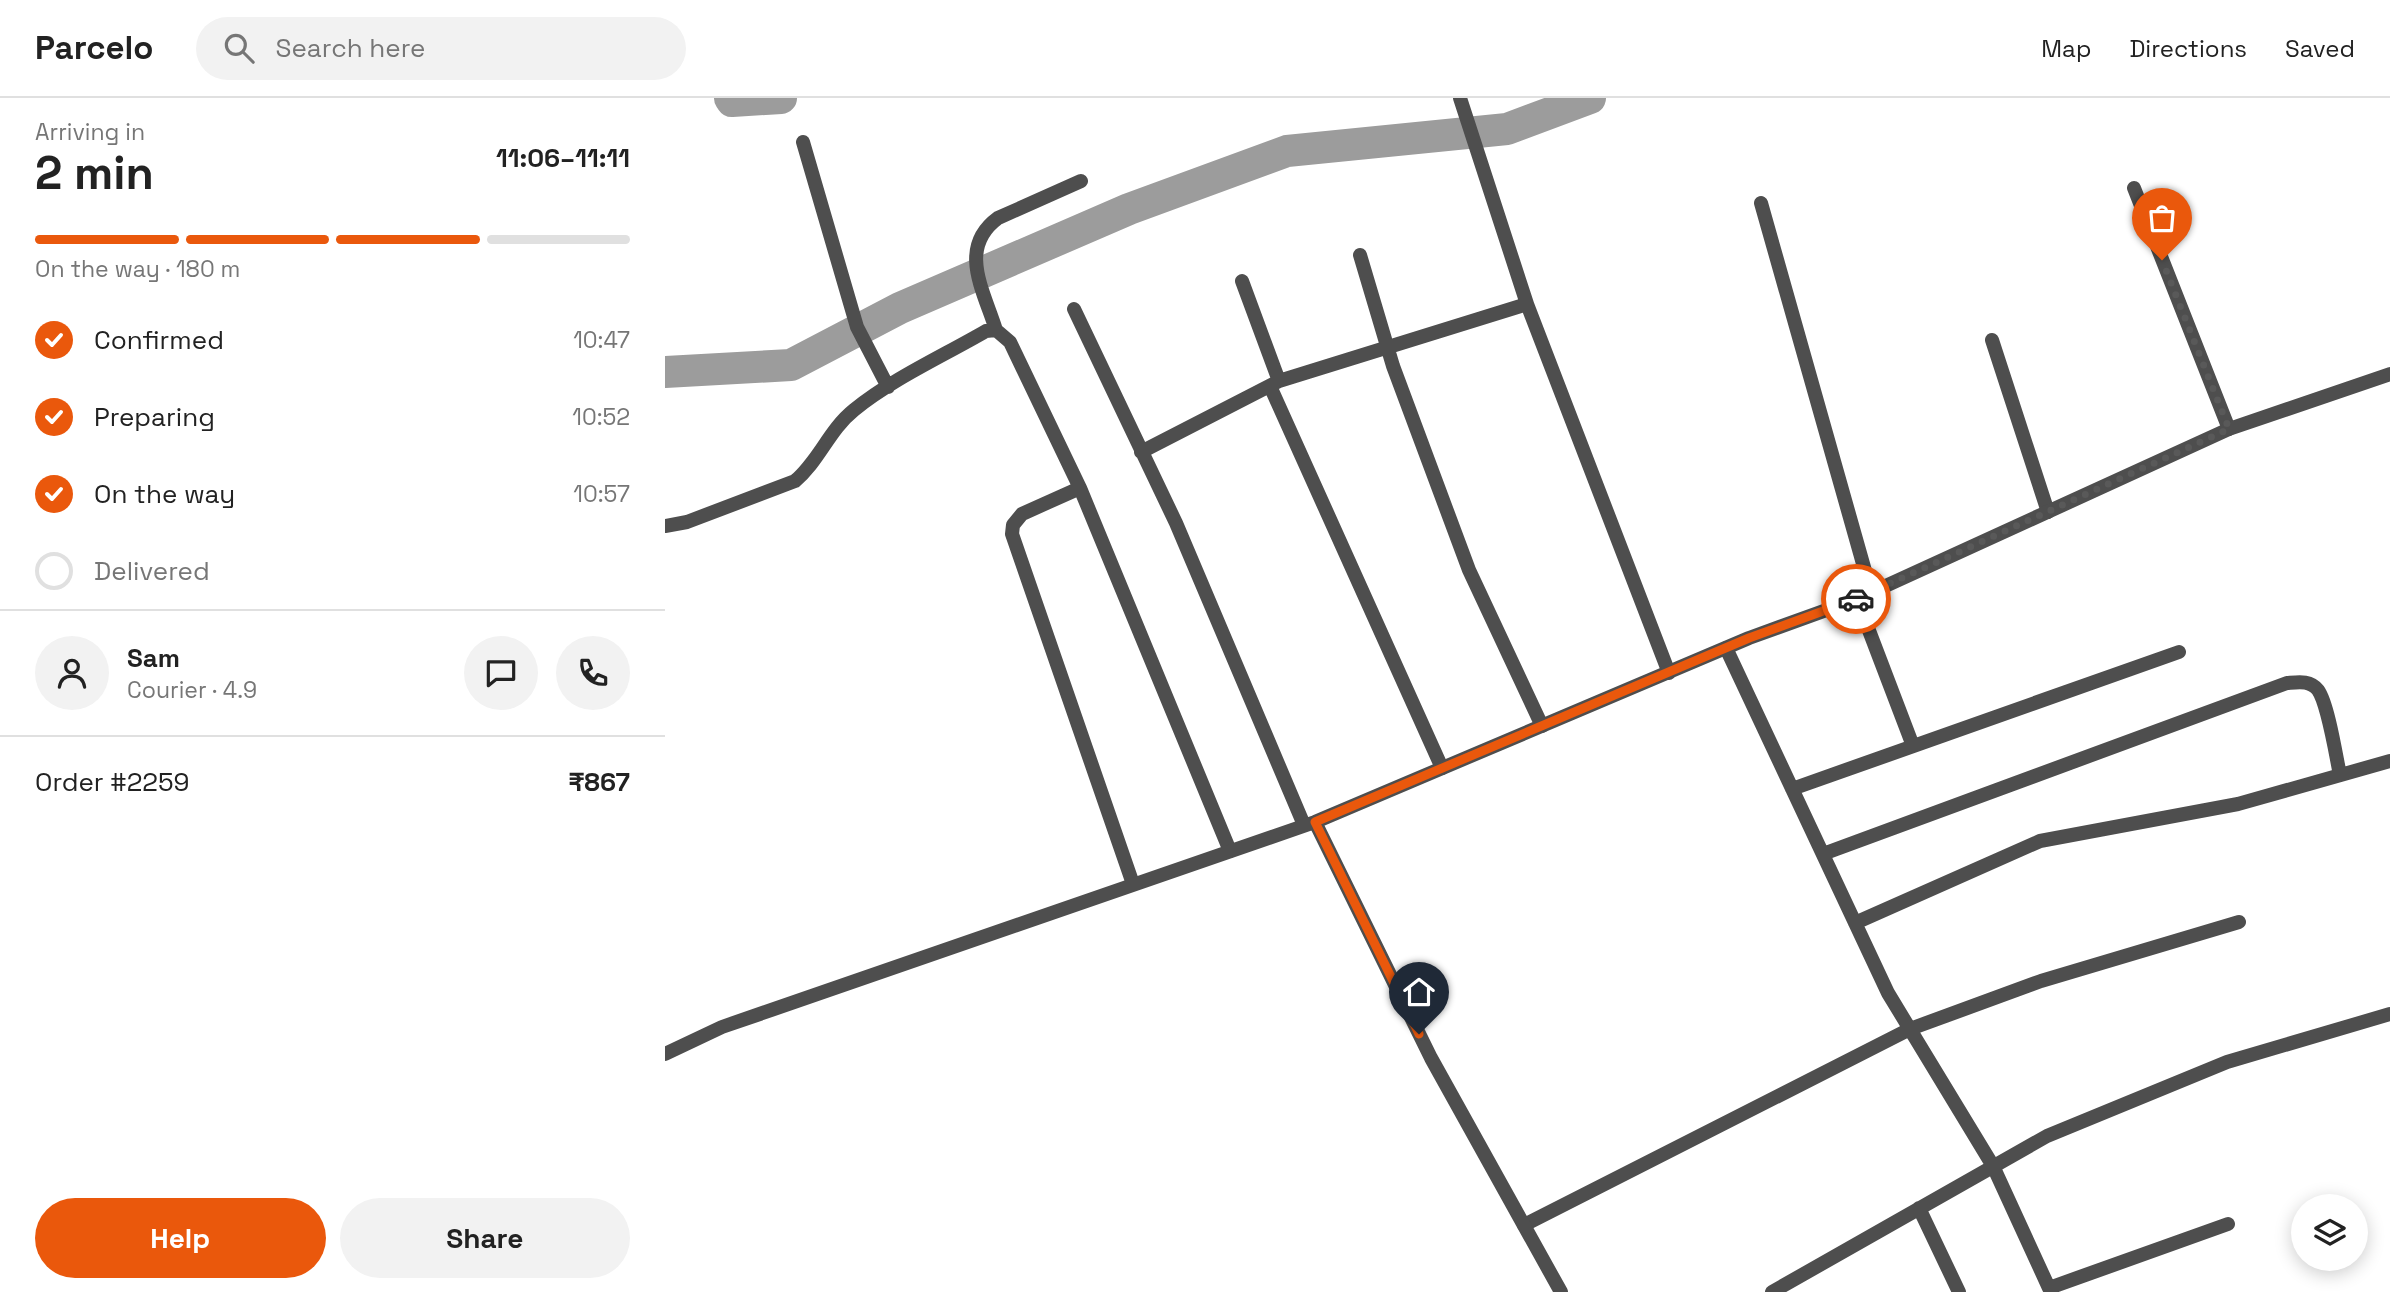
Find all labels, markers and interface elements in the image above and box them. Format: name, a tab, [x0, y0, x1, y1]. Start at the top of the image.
search box	[196, 17, 686, 80]
text: Parcelo	[35, 27, 154, 69]
icon: search	[220, 29, 258, 67]
text: Search here	[276, 31, 425, 65]
text: Map	[2041, 33, 2091, 64]
text: Directions	[2129, 33, 2247, 64]
text: Saved	[2285, 33, 2355, 64]
text: Arriving in	[35, 117, 145, 147]
text: 11:06–11:11	[496, 141, 630, 175]
text: 2 min	[35, 144, 154, 202]
pin	[2132, 188, 2192, 260]
icon: bag	[2143, 199, 2181, 237]
text: On the way · 180 m	[35, 254, 240, 284]
icon: check	[35, 321, 73, 359]
text: Confirmed	[94, 323, 224, 357]
text: 10:47	[573, 325, 630, 355]
icon: check	[35, 398, 73, 436]
text: Preparing	[94, 400, 215, 434]
text: 10:52	[572, 402, 630, 432]
icon: check	[35, 475, 73, 513]
text: On the way	[94, 477, 235, 511]
text: 10:57	[573, 479, 630, 509]
text: Delivered	[94, 554, 210, 588]
courier	[1821, 564, 1891, 634]
icon: car	[1837, 580, 1875, 618]
button: person	[35, 636, 109, 710]
button: chat	[464, 636, 538, 710]
button: phone	[556, 636, 630, 710]
text: Sam	[127, 641, 180, 675]
text: Courier · 4.9	[127, 675, 257, 705]
text: Order #2259	[35, 765, 190, 799]
text: ₹867	[568, 765, 630, 799]
pin	[1389, 962, 1449, 1034]
icon: home	[1400, 973, 1438, 1011]
map controls	[2291, 1194, 2368, 1271]
button: layers	[2291, 1194, 2368, 1271]
button: Help	[35, 1198, 326, 1278]
button: Share	[340, 1198, 630, 1278]

